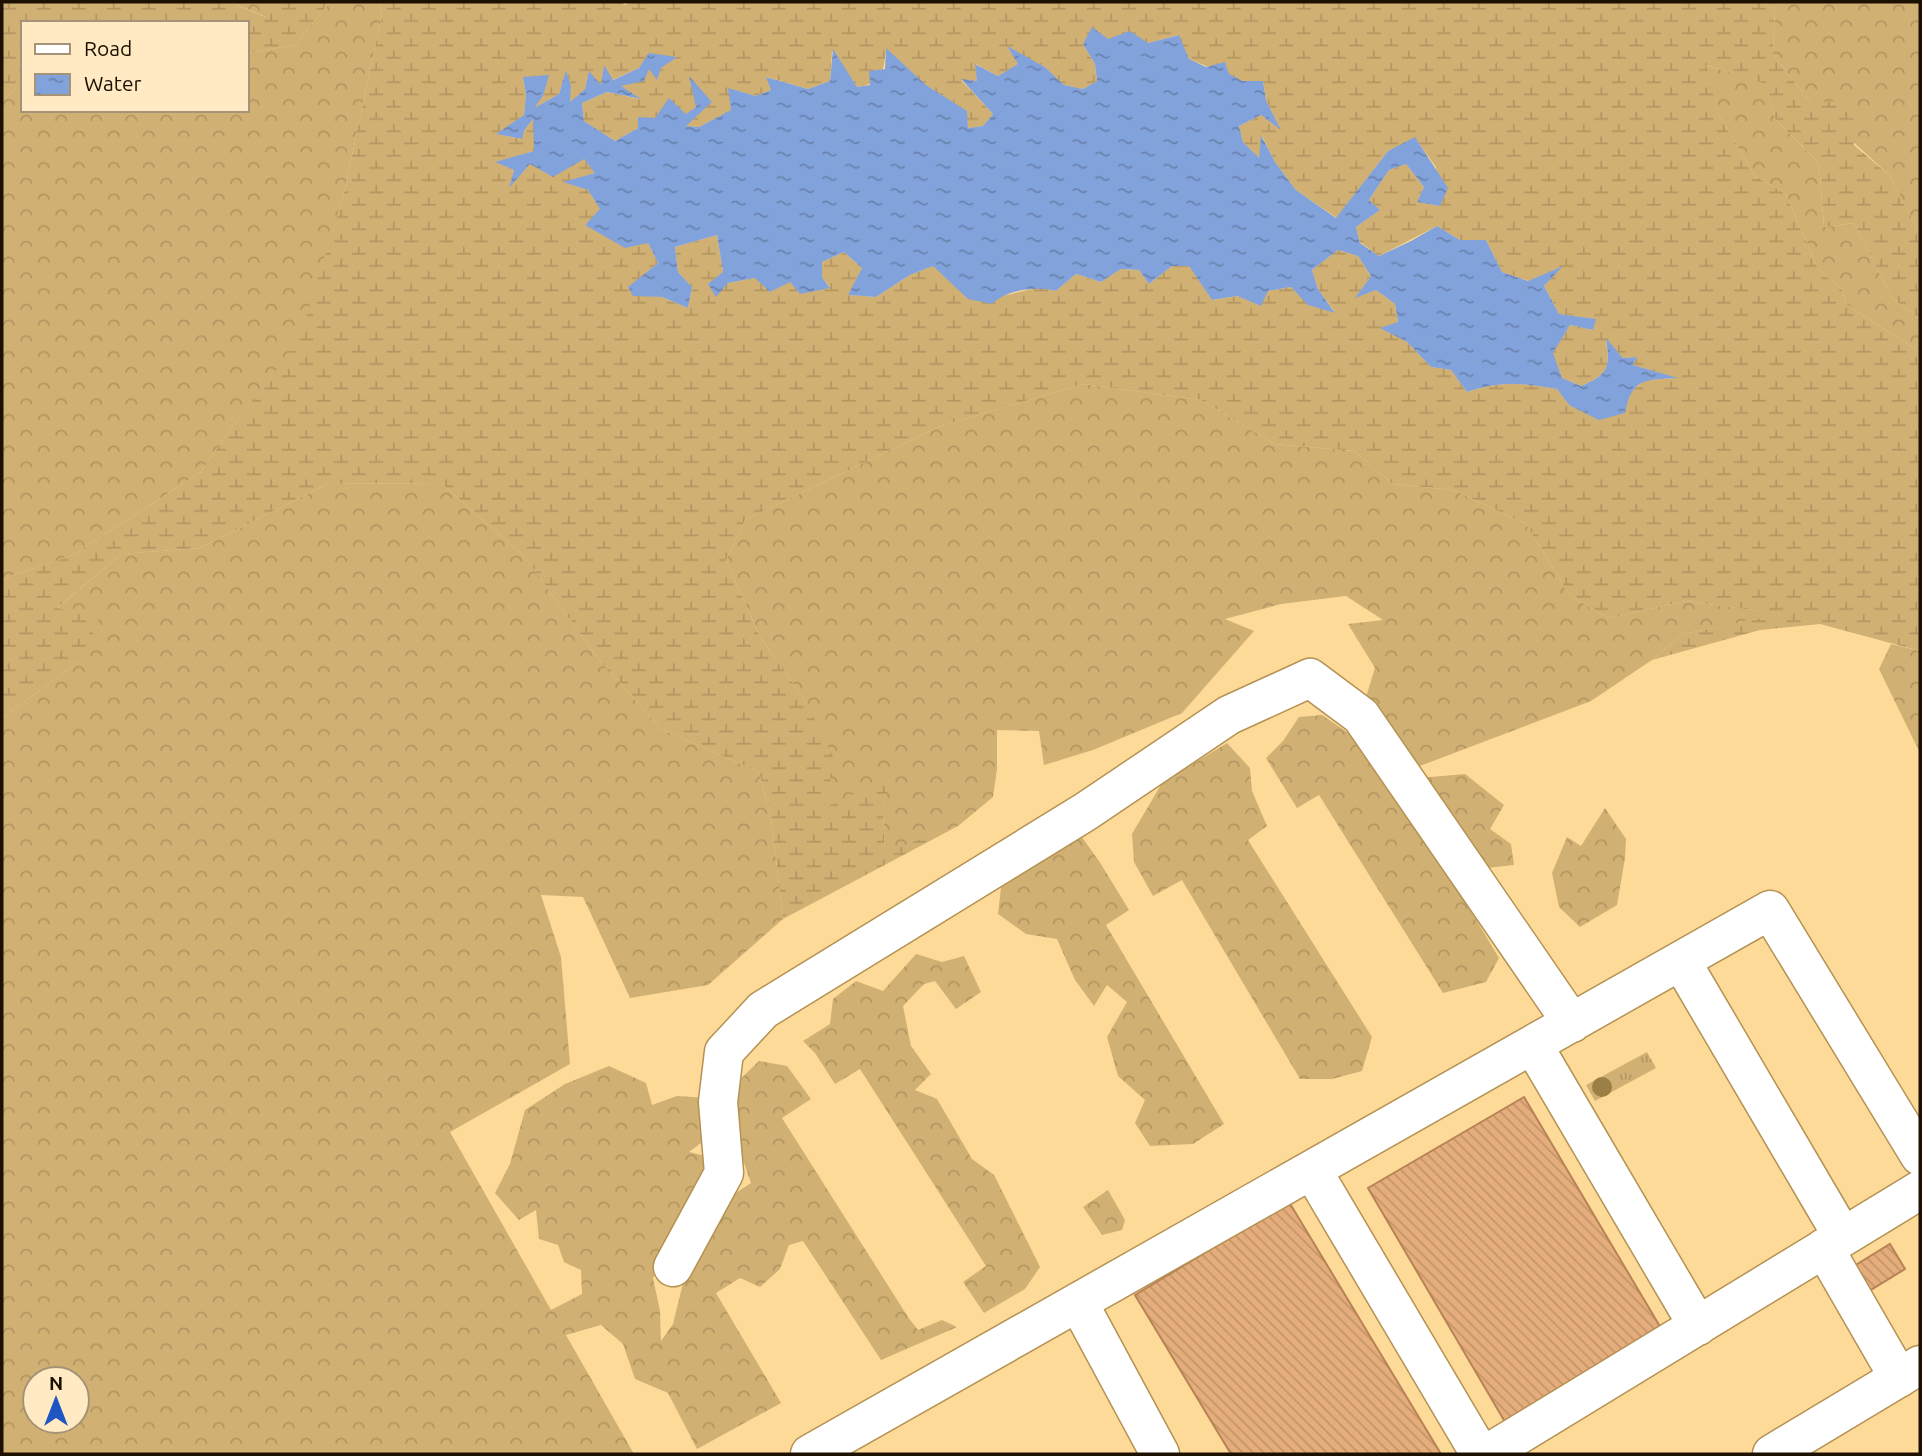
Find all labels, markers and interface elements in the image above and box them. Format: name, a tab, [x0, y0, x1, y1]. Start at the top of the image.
legend	[21, 21, 248, 112]
text: Road	[84, 36, 132, 60]
text: Water	[84, 71, 142, 95]
north arrow	[21, 1365, 91, 1435]
text: N	[49, 1372, 63, 1394]

